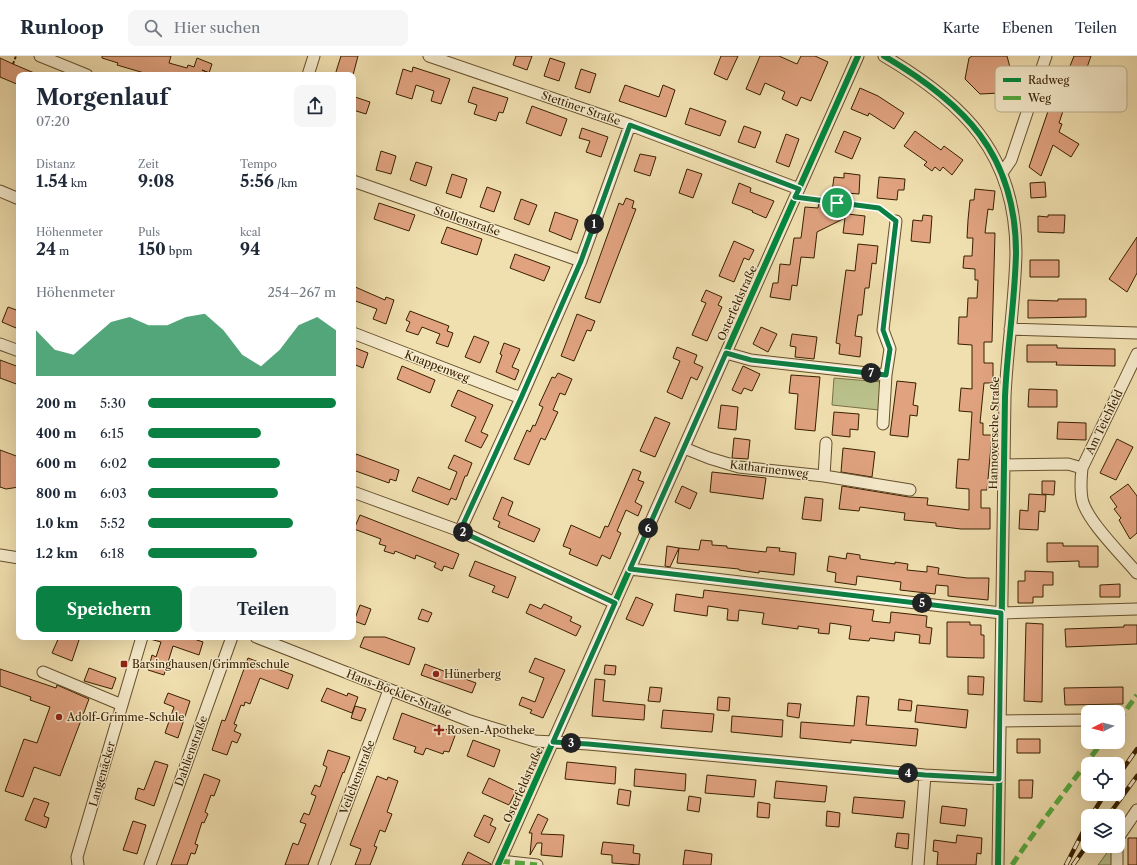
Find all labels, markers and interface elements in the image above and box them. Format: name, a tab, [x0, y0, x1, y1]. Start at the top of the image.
search box	[128, 10, 408, 46]
text: Runloop	[20, 16, 104, 39]
icon: search	[142, 17, 164, 39]
text: Hier suchen	[174, 18, 261, 37]
text: Karte	[943, 19, 980, 37]
text: Ebenen	[1002, 19, 1053, 37]
text: Teilen	[1075, 19, 1117, 37]
legend	[995, 66, 1127, 112]
text: Radweg	[1028, 73, 1069, 87]
text: Morgenlauf	[36, 84, 169, 111]
button: share	[294, 85, 336, 127]
street label: Stettiner Straße	[540, 88, 622, 128]
text: Weg	[1027, 91, 1051, 105]
text: 07:20	[36, 113, 70, 129]
text: Distanz	[36, 157, 75, 171]
text: Zeit	[138, 157, 159, 171]
text: Tempo	[240, 157, 277, 171]
text: 1.54	[36, 171, 68, 191]
text: 9:08	[138, 171, 174, 191]
text: 5:56	[240, 171, 274, 191]
text: km	[68, 176, 87, 190]
text: /km	[274, 176, 298, 190]
pin	[820, 186, 854, 220]
icon: arrive	[826, 192, 848, 214]
street label: Stollenstraße	[432, 203, 502, 239]
pin: 1	[584, 214, 604, 234]
text: 1	[592, 217, 596, 231]
text: Höhenmeter	[36, 225, 103, 239]
text: Puls	[138, 225, 160, 239]
text: kcal	[240, 225, 261, 239]
text: 24	[36, 239, 56, 259]
text: 150	[138, 239, 166, 259]
text: 94	[240, 239, 260, 259]
text: m	[56, 244, 69, 258]
text: bpm	[166, 244, 192, 258]
street label: Osterfeldstraße	[714, 263, 760, 343]
text: Höhenmeter	[36, 284, 115, 300]
text: 254–267 m	[267, 284, 336, 300]
street label: Knappenweg	[403, 347, 472, 385]
pin: 7	[861, 363, 881, 383]
text: 7	[868, 366, 874, 380]
street label: Hannoversche Straße	[986, 376, 1002, 490]
street label: Am Teichfeld	[1082, 387, 1126, 458]
text: 200 m	[36, 395, 76, 411]
text: 5:30	[100, 395, 126, 411]
text: 400 m	[36, 425, 76, 441]
text: 6:15	[100, 425, 124, 441]
text: 600 m	[36, 455, 77, 471]
text: 6:02	[100, 455, 127, 471]
street label: Katharinenweg	[729, 457, 809, 481]
text: 800 m	[36, 485, 77, 501]
text: 6:03	[100, 485, 127, 501]
text: 1.0 km	[36, 515, 78, 531]
text: 5:52	[100, 515, 125, 531]
pin: 6	[638, 518, 658, 538]
text: 6	[645, 521, 651, 535]
pin: 2	[453, 522, 473, 542]
text: 2	[460, 525, 466, 539]
text: 1.2 km	[36, 545, 78, 561]
text: 6:18	[100, 545, 124, 561]
button: Speichern	[36, 586, 182, 632]
button: Teilen	[190, 586, 336, 632]
pin: 5	[912, 593, 932, 613]
text: 5	[919, 596, 925, 610]
place label: Barsinghausen/Grimmeschule	[132, 657, 289, 671]
marker: Barsinghausen/Grimmeschule	[119, 659, 129, 669]
street label: Hans-Böckler-Straße	[344, 666, 454, 720]
place label: Hünerberg	[444, 667, 501, 681]
marker: Hünerberg	[431, 669, 441, 679]
north arrow	[1081, 705, 1125, 749]
map controls	[1081, 705, 1125, 853]
place label: Adolf-Grimme-Schule	[66, 710, 184, 724]
marker: Adolf-Grimme-Schule	[54, 712, 64, 722]
street label: Dahlienstraße	[172, 714, 210, 788]
place label: Rosen-Apotheke	[447, 723, 535, 737]
marker: Rosen-Apotheke	[434, 725, 444, 735]
pin: 3	[561, 733, 581, 753]
text: 3	[568, 736, 574, 750]
street label: Veilchenstraße	[336, 738, 378, 817]
street label: Langenäcker	[86, 740, 118, 808]
street label: Osterfeldstraße	[500, 745, 546, 825]
button: locate	[1081, 757, 1125, 801]
pin: 4	[898, 763, 918, 783]
text: 4	[905, 766, 911, 780]
button: layers	[1081, 809, 1125, 853]

